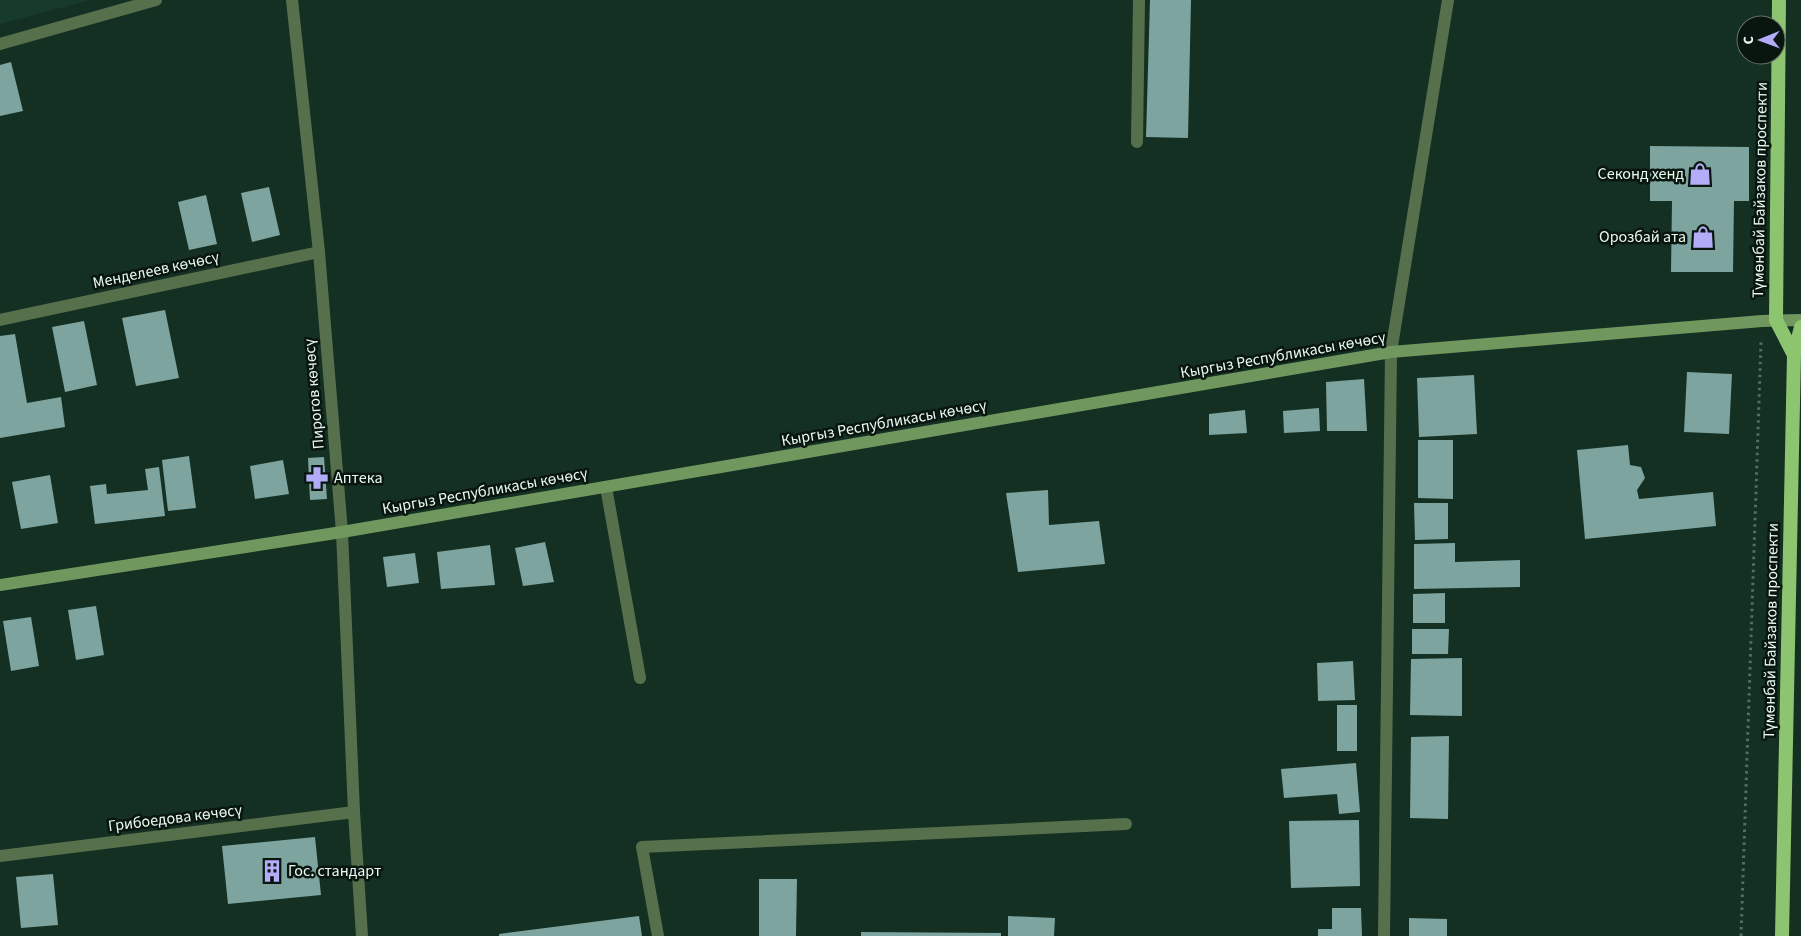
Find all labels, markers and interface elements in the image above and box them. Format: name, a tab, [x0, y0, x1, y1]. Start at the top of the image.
north arrow	[1736, 15, 1786, 65]
text: С	[1739, 36, 1759, 44]
street label: Түмөнбай Байзаков проспекти	[1747, 82, 1773, 298]
shop icon: Секонд хенд	[1687, 161, 1713, 187]
place label: Секонд хенд	[1598, 163, 1684, 185]
shop icon: Орозбай ата	[1690, 224, 1716, 250]
place label: Орозбай ата	[1599, 226, 1686, 248]
street label: Менделеев көчөсү	[91, 246, 222, 294]
street label: Кыргыз Республикасы көчөсү	[1179, 326, 1388, 384]
street label: Пирогов көчөсү	[298, 337, 330, 450]
street label: Кыргыз Республикасы көчөсү	[780, 394, 989, 452]
street label: Кыргыз Республикасы көчөсү	[381, 462, 590, 520]
pharmacy icon: Аптека	[304, 465, 330, 491]
place label: Аптека	[334, 467, 382, 489]
street label: Түмөнбай Байзаков проспекти	[1758, 523, 1784, 739]
street label: Грибоедова көчөсү	[107, 799, 244, 837]
building icon: Гос. стандарт	[259, 858, 285, 884]
place label: Гос. стандарт	[288, 860, 381, 882]

